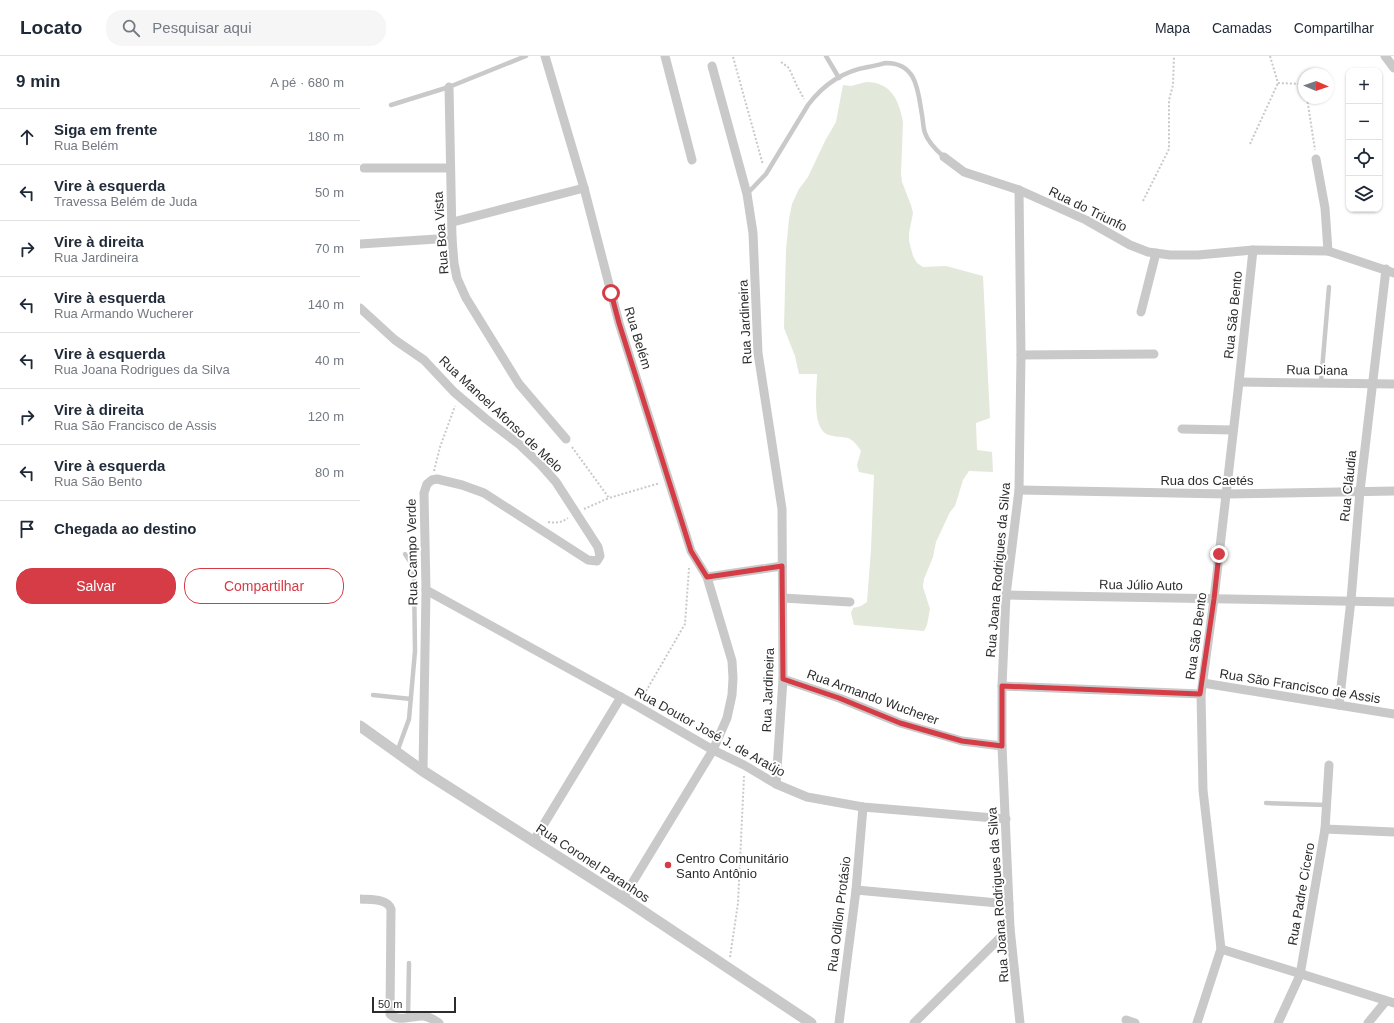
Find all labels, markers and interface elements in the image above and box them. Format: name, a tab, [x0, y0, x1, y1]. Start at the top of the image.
search box	[106, 10, 386, 46]
text: Locato	[20, 17, 82, 38]
icon: search	[120, 17, 142, 39]
text: Pesquisar aqui	[152, 19, 252, 36]
text: Mapa	[1155, 20, 1190, 36]
text: Camadas	[1212, 20, 1272, 36]
text: Compartilhar	[1294, 20, 1374, 36]
north arrow	[1298, 68, 1334, 104]
map controls	[1346, 68, 1382, 212]
button: +	[1346, 68, 1382, 104]
text: 9 min	[16, 72, 60, 91]
text: A pé · 680 m	[270, 75, 344, 90]
button: −	[1346, 104, 1382, 140]
text: Siga em frente	[54, 121, 157, 138]
icon: ahead	[16, 126, 38, 148]
text: 180 m	[308, 129, 344, 144]
text: Rua Belém	[54, 138, 118, 153]
button: locate	[1346, 140, 1382, 176]
button: layers	[1346, 176, 1382, 212]
text: Vire à esquerda	[54, 177, 165, 194]
icon: left	[16, 182, 38, 204]
street label: Rua do Triunfo	[1046, 184, 1130, 234]
text: 50 m	[315, 185, 344, 200]
street label: Rua Boa Vista	[431, 190, 451, 275]
text: Travessa Belém de Juda	[54, 194, 197, 209]
text: Vire à direita	[54, 233, 144, 250]
icon: right	[16, 238, 38, 260]
text: 70 m	[315, 241, 344, 256]
text: Rua Jardineira	[54, 250, 139, 265]
street label: Rua São Bento	[1221, 270, 1245, 360]
street label: Rua Jardineira	[735, 279, 755, 365]
route start	[602, 284, 620, 302]
text: Vire à esquerda	[54, 289, 165, 306]
icon: left	[16, 294, 38, 316]
text: 140 m	[308, 297, 344, 312]
street label: Rua Belém	[621, 305, 655, 371]
text: Rua Armando Wucherer	[54, 306, 193, 321]
text: Vire à esquerda	[54, 345, 165, 362]
icon: left	[16, 350, 38, 372]
text: 40 m	[315, 353, 344, 368]
street label: Rua Manoel Afonso de Melo	[436, 353, 566, 475]
text: Rua Joana Rodrigues da Silva	[54, 362, 230, 377]
street label: Rua Diana	[1286, 362, 1349, 378]
text: Vire à direita	[54, 401, 144, 418]
icon: right	[16, 406, 38, 428]
text: 120 m	[308, 409, 344, 424]
text: Rua São Francisco de Assis	[54, 418, 217, 433]
street label: Rua Cláudia	[1337, 449, 1359, 522]
text: Vire à esquerda	[54, 457, 165, 474]
icon: left	[16, 462, 38, 484]
text: 80 m	[315, 465, 344, 480]
street label: Rua dos Caetés	[1160, 473, 1254, 488]
text: Rua São Bento	[54, 474, 142, 489]
street label: Rua Joana Rodrigues da Silva	[983, 481, 1013, 658]
street label: Rua Campo Verde	[404, 498, 420, 606]
icon: arrive	[16, 518, 38, 540]
text: Chegada ao destino	[54, 520, 197, 537]
route end	[1210, 545, 1228, 563]
button: Salvar	[16, 568, 176, 604]
button: Compartilhar	[184, 568, 344, 604]
street label: Rua Júlio Auto	[1099, 577, 1183, 593]
street label: Rua São Bento	[1182, 591, 1210, 681]
street label: Rua Jardineira	[759, 647, 777, 733]
street label: Rua Armando Wucherer	[805, 666, 942, 728]
street label: Rua São Francisco de Assis	[1219, 666, 1382, 706]
street label: Rua Doutor José J. de Araújo	[632, 684, 788, 780]
street label: Rua Joana Rodrigues da Silva	[984, 806, 1012, 983]
street label: Rua Coronel Paranhos	[533, 821, 653, 906]
street label: Rua Padre Cícero	[1285, 841, 1317, 947]
place label: Centro Comunitário Santo Antônio	[676, 851, 789, 881]
street label: Rua Odilon Protásio	[824, 855, 854, 973]
marker: Centro Comunitário Santo Antônio	[663, 860, 673, 870]
scale bar	[372, 995, 456, 1014]
text: 50 m	[378, 998, 402, 1010]

